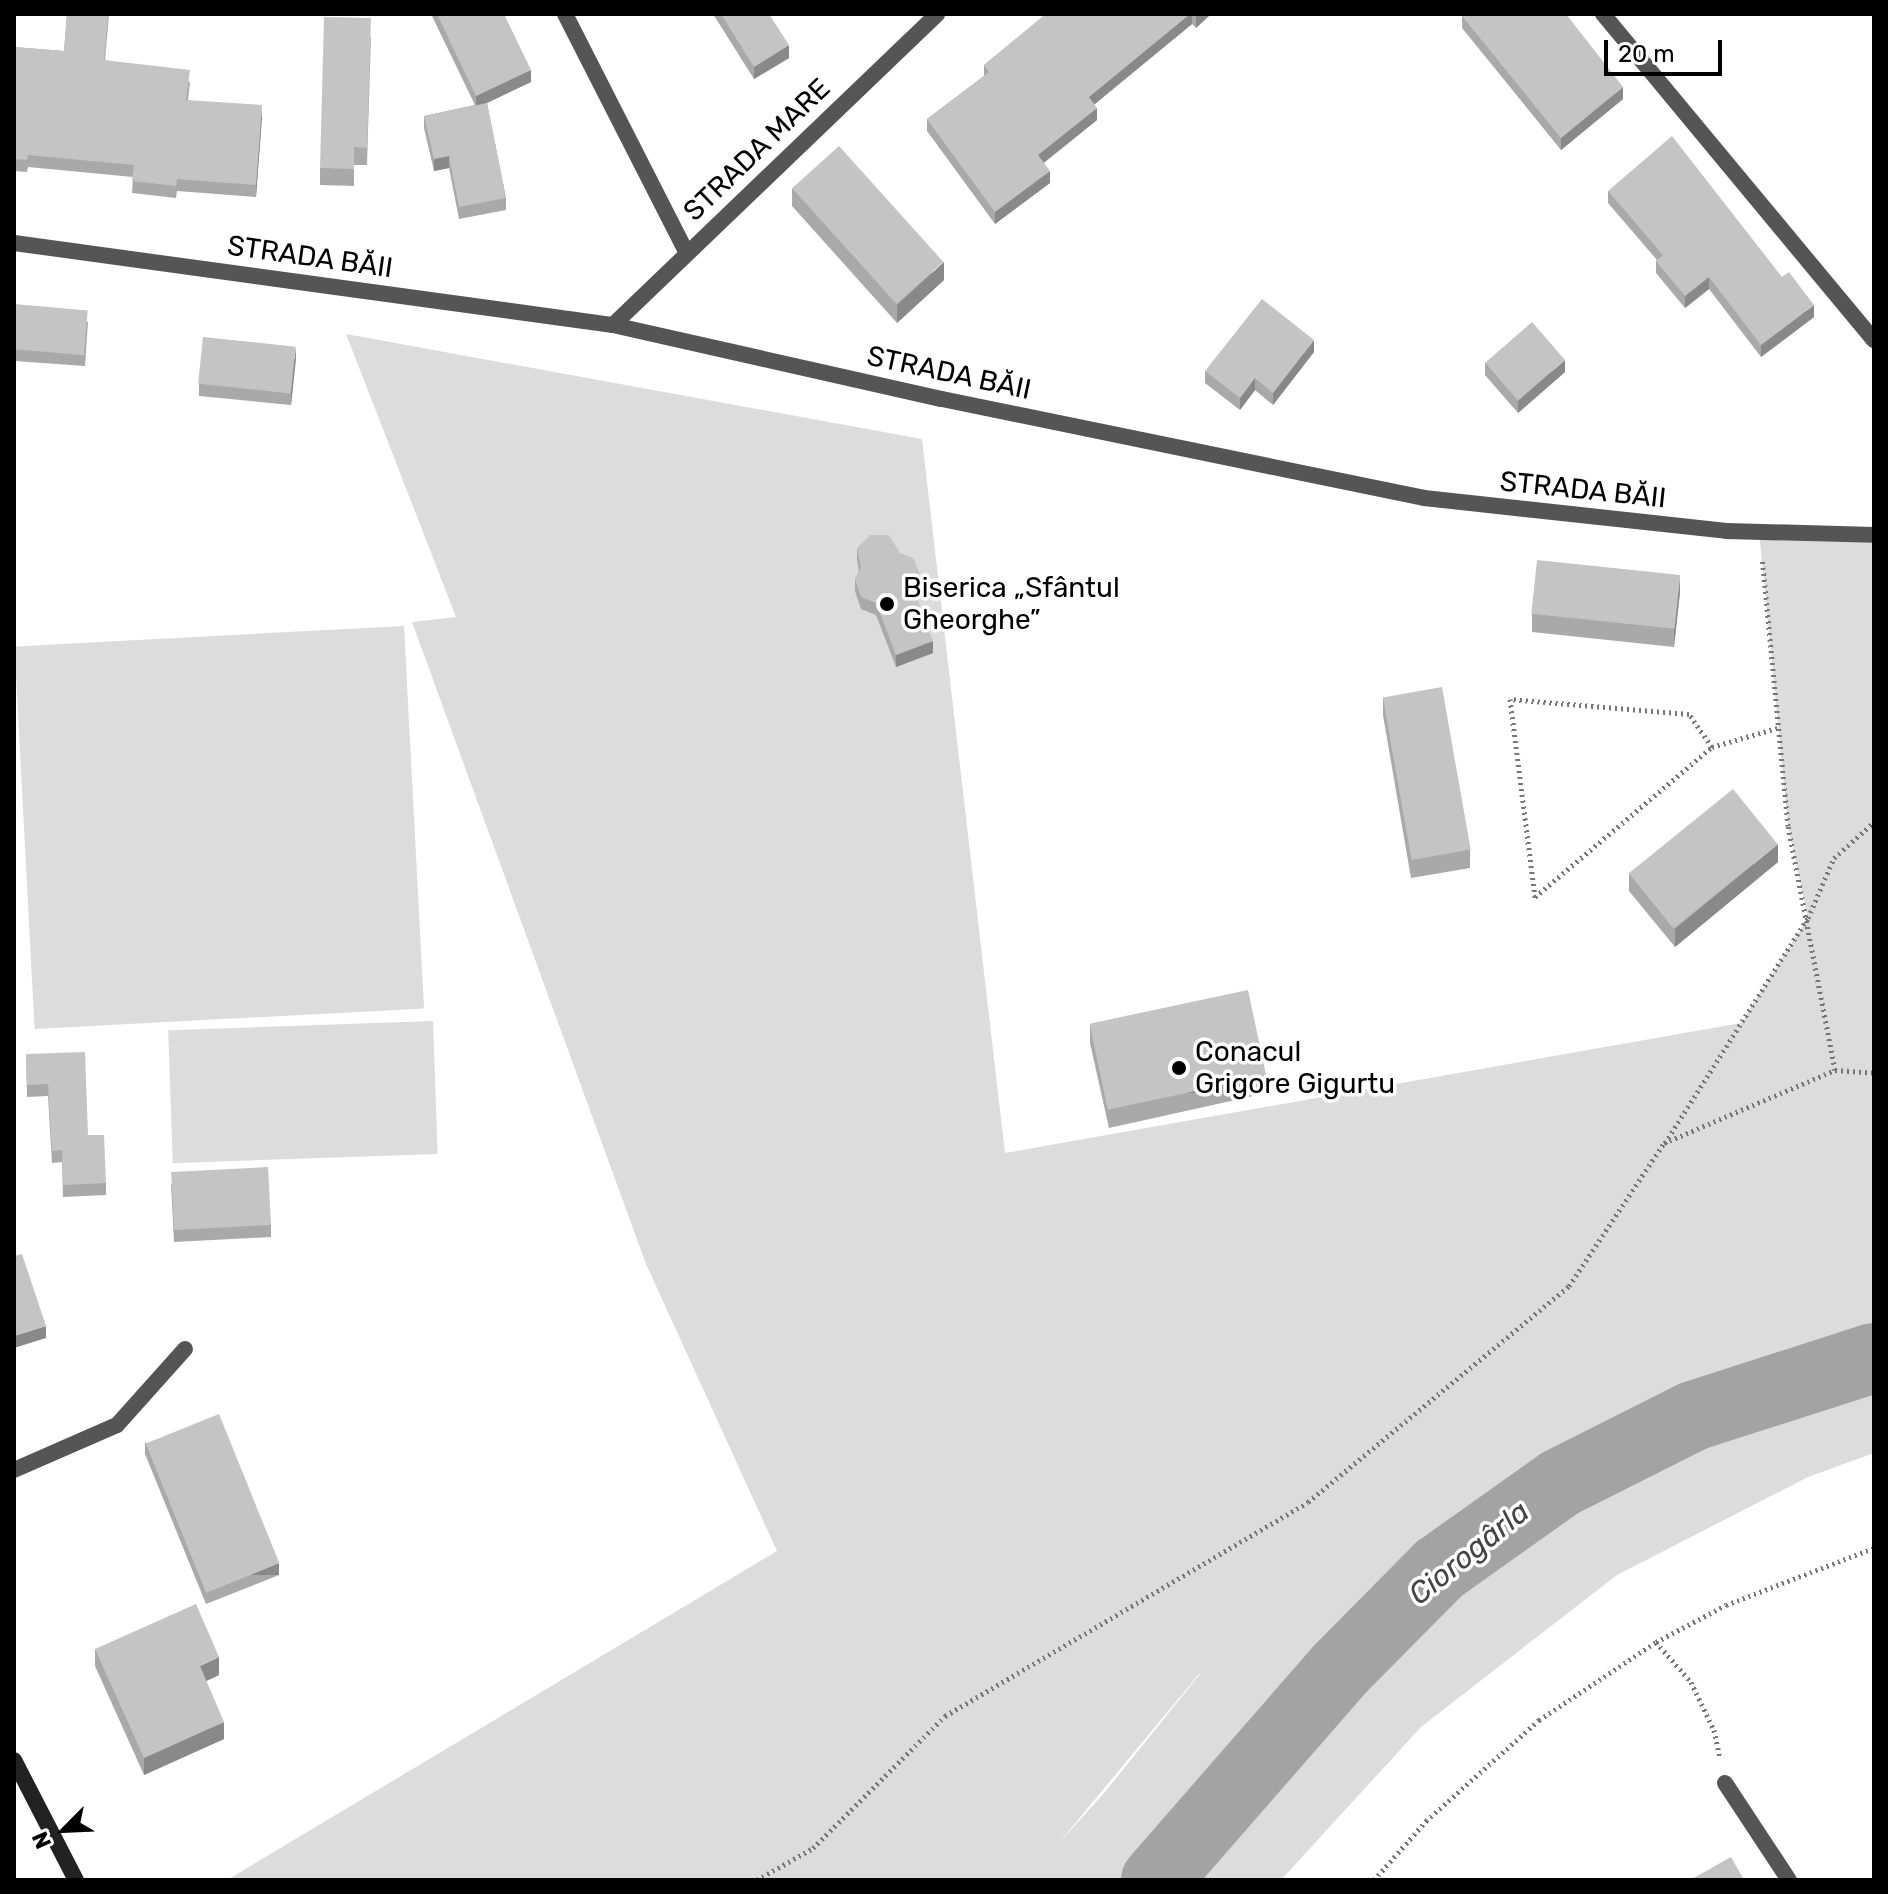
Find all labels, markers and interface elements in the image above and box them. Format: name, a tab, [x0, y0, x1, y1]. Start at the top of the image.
scale bar	[1608, 24, 1726, 74]
text: 20 m	[1618, 40, 1675, 68]
street label: STRADA MARE	[676, 71, 838, 229]
street label: STRADA BĂII	[225, 229, 395, 285]
street label: STRADA BĂII	[864, 339, 1034, 407]
street label: STRADA BĂII	[1498, 465, 1668, 515]
place label: Biserica „Sfântul Gheorghe”	[903, 571, 1120, 637]
marker: Biserica „Sfântul Gheorghe”	[878, 595, 896, 613]
place label: Conacul Grigore Gigurtu	[1195, 1035, 1395, 1101]
marker: Conacul Grigore Gigurtu	[1170, 1059, 1188, 1077]
water label: Ciorogârla	[1401, 1494, 1537, 1612]
north arrow	[24, 1790, 104, 1870]
text: N	[26, 1827, 57, 1853]

